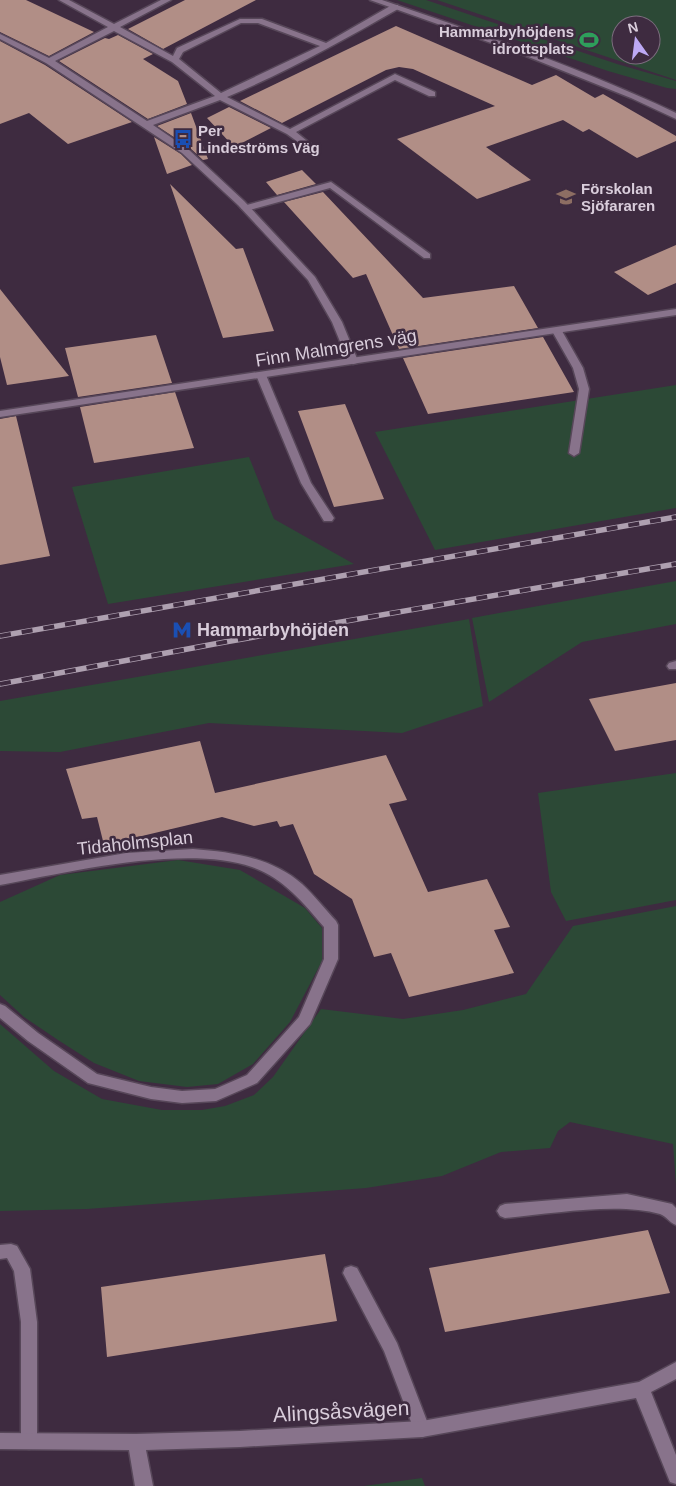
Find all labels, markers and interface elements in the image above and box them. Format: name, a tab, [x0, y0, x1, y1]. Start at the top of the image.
north arrow	[611, 15, 661, 65]
text: N	[626, 18, 640, 36]
place label: Hammarbyhöjdens idrottsplats	[439, 23, 574, 57]
sports icon: Hammarbyhöjdens idrottsplats	[578, 29, 600, 51]
place label: Per Lindeströms Väg	[198, 122, 320, 156]
bus stop icon: Per Lindeströms Väg	[172, 128, 194, 150]
place label: Förskolan Sjöfararen	[581, 180, 655, 214]
school or university icon: Förskolan Sjöfararen	[555, 186, 577, 208]
street label: Finn Malmgrens väg	[254, 325, 418, 371]
metro station icon: Hammarbyhöjden	[171, 619, 193, 641]
place label: Hammarbyhöjden	[197, 620, 349, 640]
street label: Tidaholmsplan	[76, 827, 194, 859]
street label: Alingsåsvägen	[272, 1396, 410, 1426]

